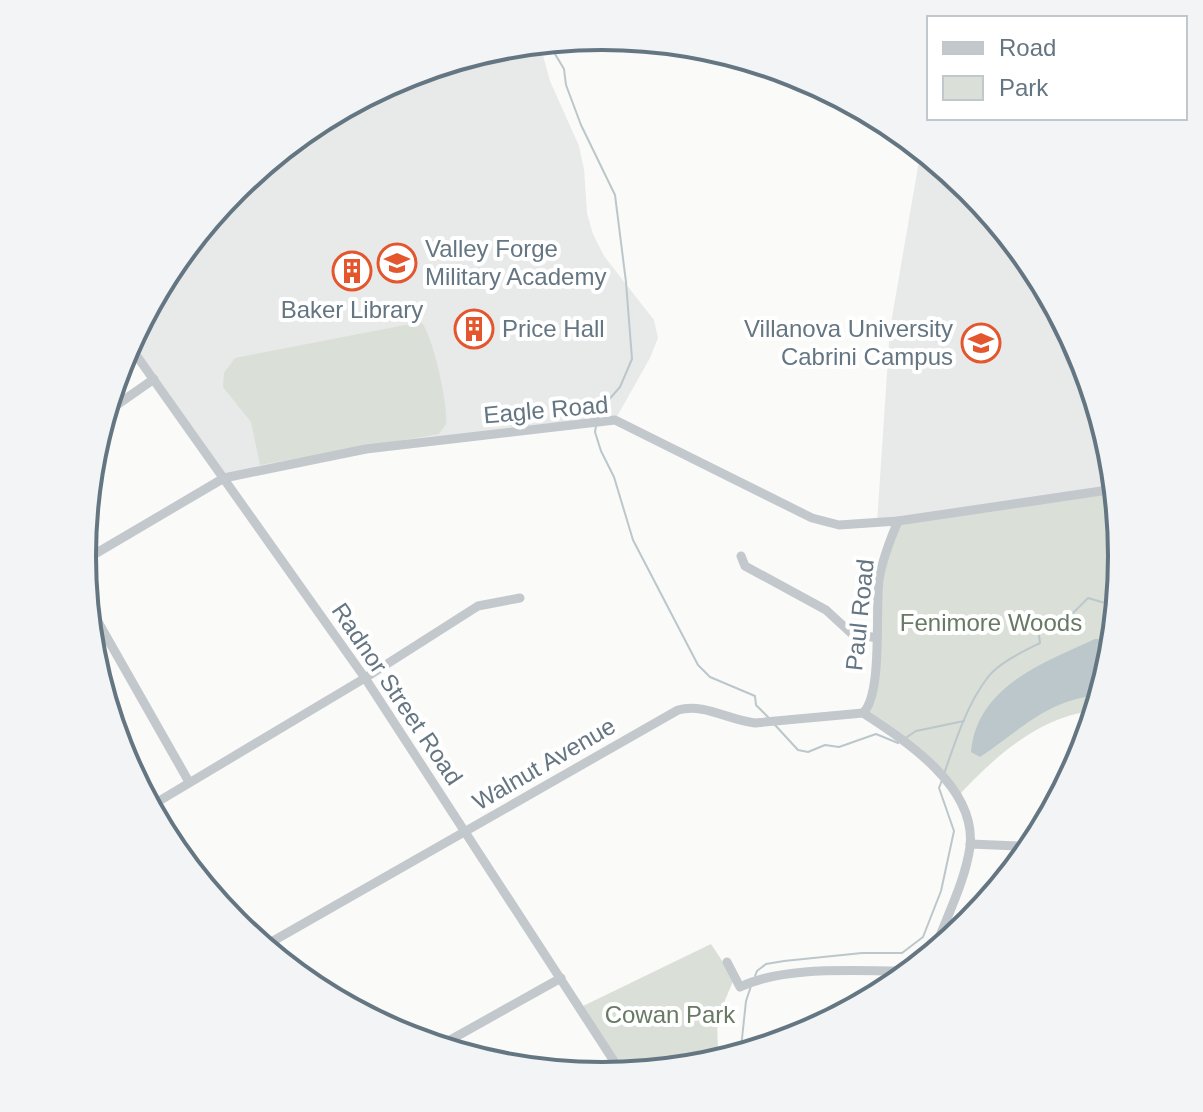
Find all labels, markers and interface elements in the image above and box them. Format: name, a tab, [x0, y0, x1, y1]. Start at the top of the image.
legend	[927, 16, 1187, 120]
text: Road	[999, 34, 1056, 61]
text: Park	[999, 74, 1049, 101]
place label: Valley Forge Military Academy	[425, 235, 606, 290]
school or university icon: Valley Forge Military Academy	[376, 242, 418, 284]
building icon: Baker Library	[331, 250, 373, 292]
place label: Baker Library	[281, 296, 423, 323]
building icon: Price Hall	[453, 308, 495, 350]
place label: Price Hall	[502, 315, 605, 342]
place label: Villanova University Cabrini Campus	[744, 315, 953, 370]
school or university icon: Villanova University Cabrini Campus	[960, 322, 1002, 364]
street label: Eagle Road	[482, 391, 610, 428]
street label: Paul Road	[840, 558, 879, 672]
street label: Radnor Street Road	[327, 598, 468, 790]
park label: Fenimore Woods	[900, 609, 1082, 636]
street label: Walnut Avenue	[468, 712, 620, 815]
park label: Cowan Park	[605, 1001, 736, 1028]

